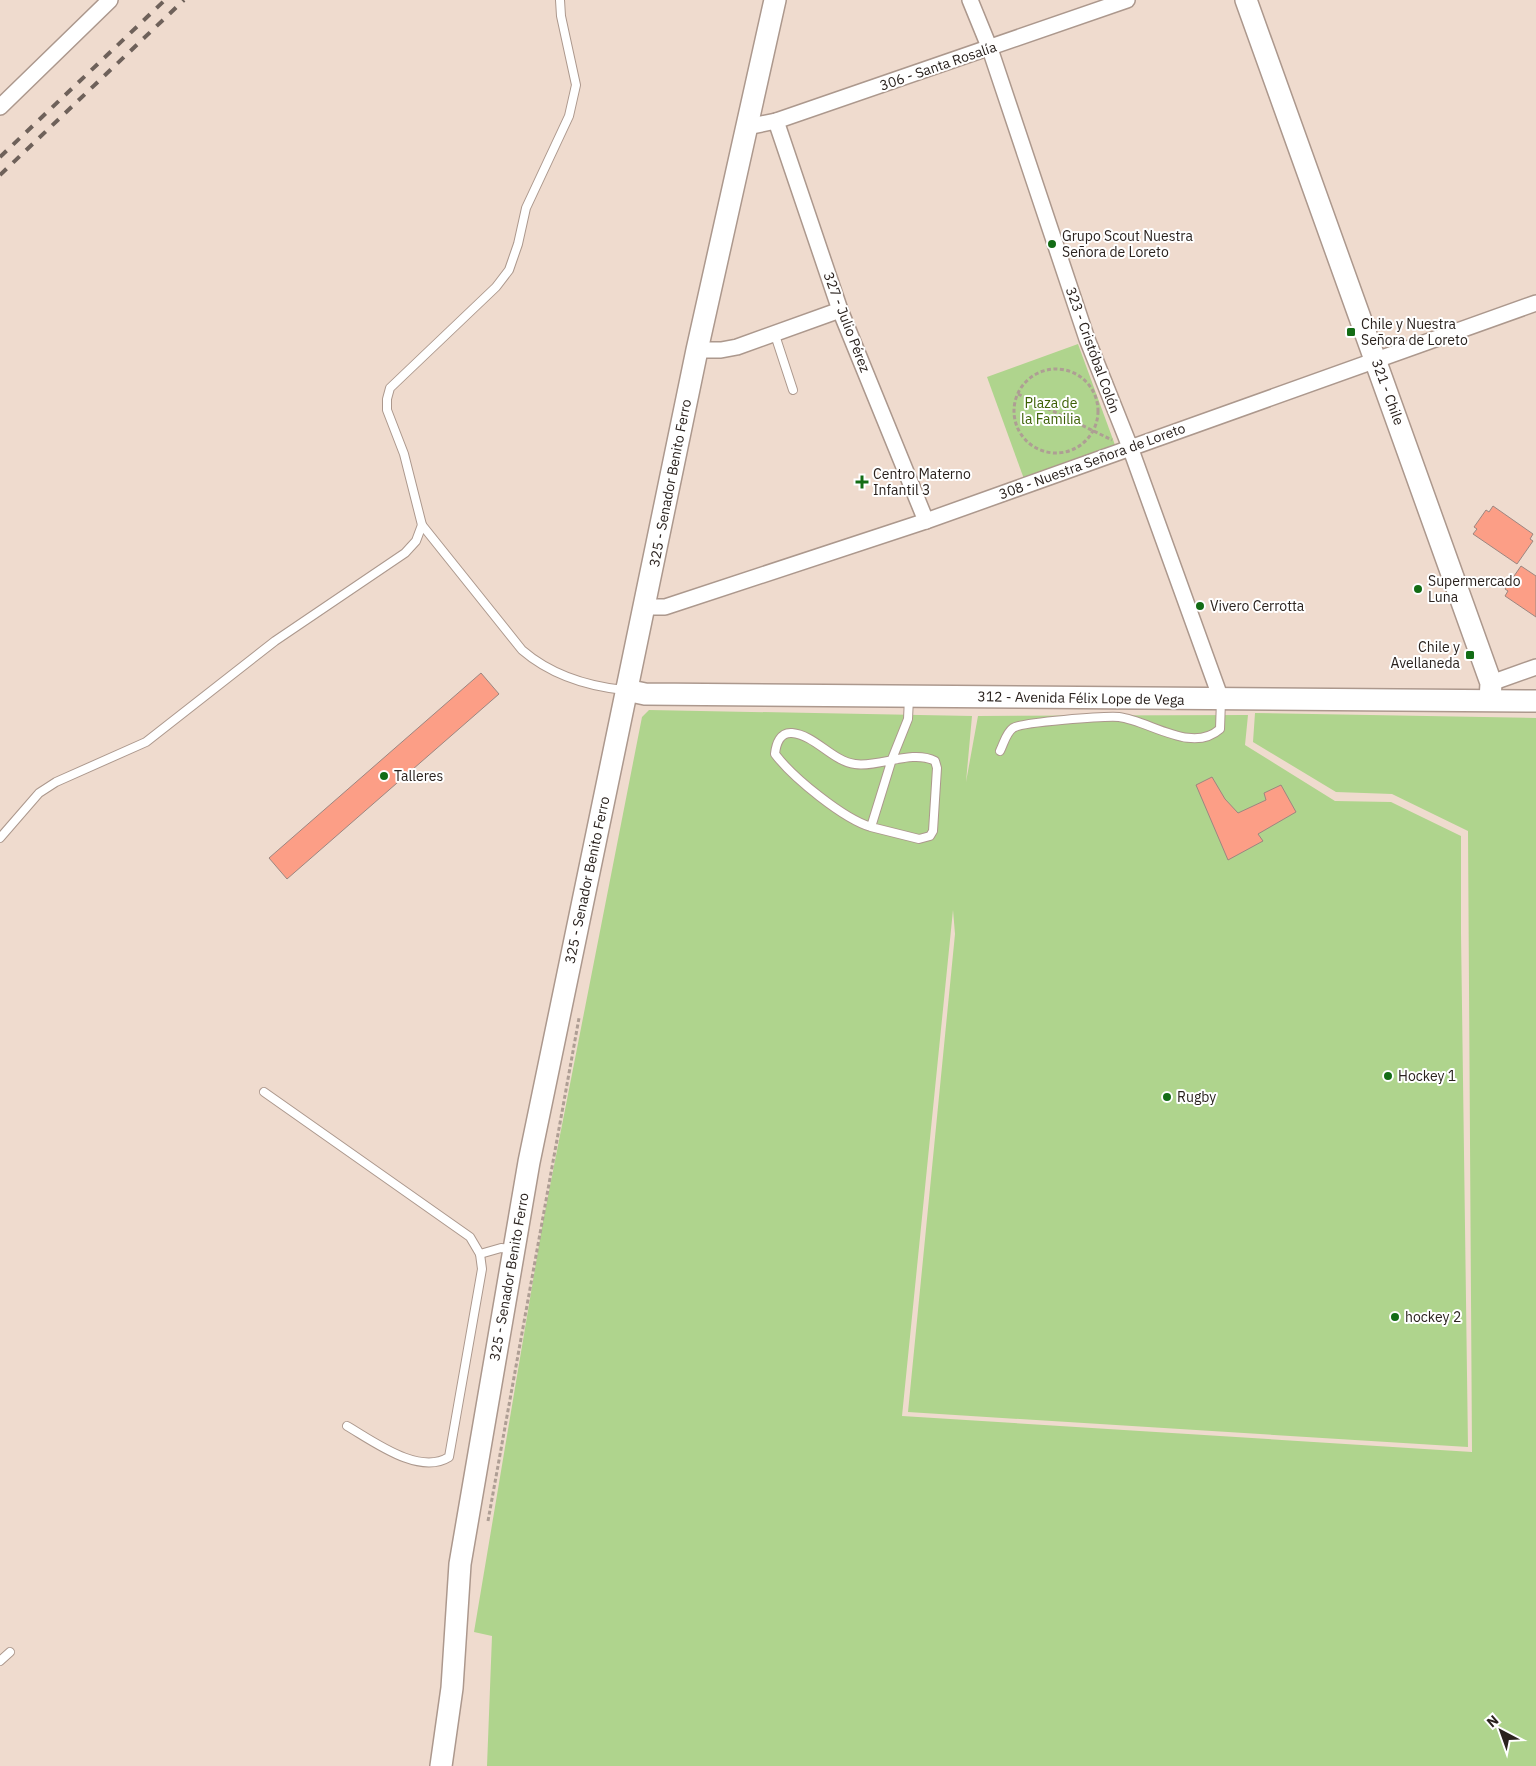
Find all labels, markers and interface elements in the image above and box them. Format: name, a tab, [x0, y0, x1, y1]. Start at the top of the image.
street label: 306 - Santa Rosalía	[877, 37, 999, 94]
place label: Grupo Scout Nuestra Señora de Loreto	[1062, 227, 1193, 261]
marker: Grupo Scout Nuestra Señora de Loreto	[1046, 238, 1058, 250]
street label: 327 - Julio Pérez	[820, 269, 875, 375]
street label: 323 - Cristóbal Colón	[1062, 284, 1124, 416]
place label: Chile y Nuestra Señora de Loreto	[1361, 315, 1468, 349]
marker: Chile y Nuestra Señora de Loreto	[1345, 326, 1357, 338]
street label: 321 - Chile	[1368, 356, 1408, 428]
park label: Plaza de la Familia	[1021, 394, 1081, 428]
street label: 325 - Senador Benito Ferro	[645, 397, 695, 568]
street label: 308 - Nuestra Señora de Loreto	[996, 419, 1188, 503]
place label: Centro Materno Infantil 3	[873, 465, 971, 499]
marker: Centro Materno Infantil 3	[855, 475, 869, 489]
place label: Supermercado Luna	[1428, 572, 1521, 606]
marker: Supermercado Luna	[1412, 583, 1424, 595]
place label: Vivero Cerrotta	[1210, 597, 1305, 615]
marker: Vivero Cerrotta	[1194, 600, 1206, 612]
place label: Chile y Avellaneda	[1391, 638, 1461, 672]
marker: Chile y Avellaneda	[1464, 649, 1476, 661]
street label: 312 - Avenida Félix Lope de Vega	[977, 687, 1185, 709]
place label: Talleres	[394, 767, 443, 785]
marker: Talleres	[378, 770, 390, 782]
street label: 325 - Senador Benito Ferro	[560, 795, 614, 965]
place label: Hockey 1	[1398, 1067, 1456, 1085]
marker: Hockey 1	[1382, 1070, 1394, 1082]
place label: Rugby	[1177, 1088, 1216, 1106]
marker: Rugby	[1161, 1091, 1173, 1103]
street label: 325 - Senador Benito Ferro	[485, 1191, 533, 1363]
place label: hockey 2	[1405, 1308, 1461, 1326]
marker: hockey 2	[1389, 1311, 1401, 1323]
north arrow	[1476, 1706, 1526, 1756]
text: N	[1483, 1711, 1502, 1731]

